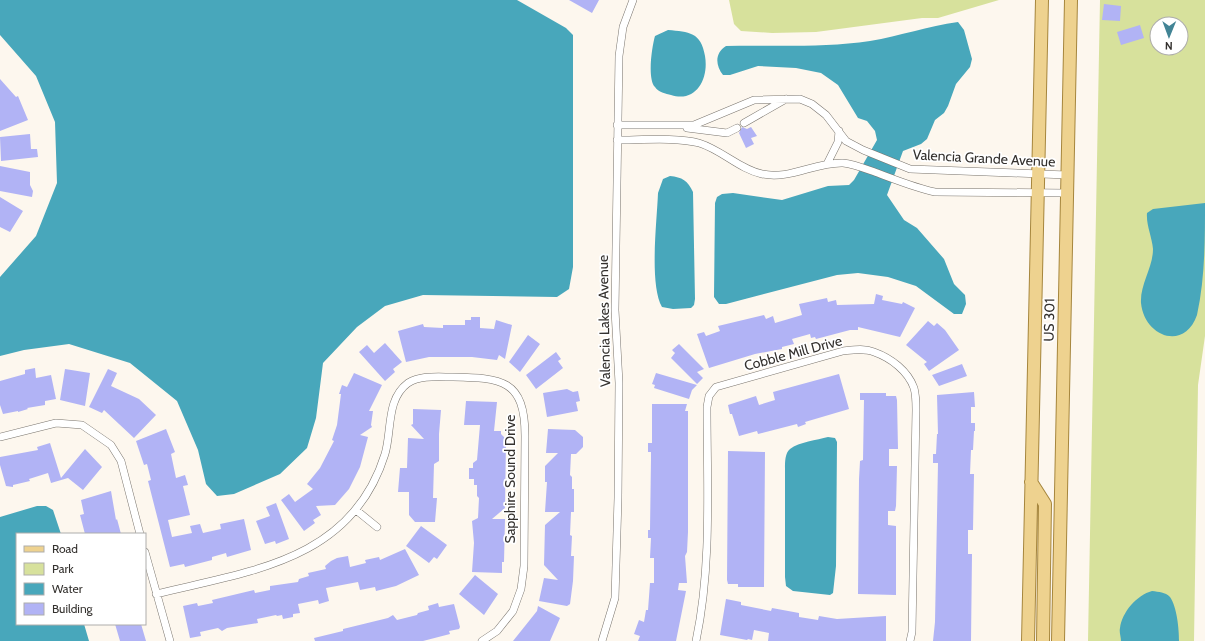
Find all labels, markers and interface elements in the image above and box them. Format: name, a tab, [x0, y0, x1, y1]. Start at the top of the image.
north arrow	[1149, 16, 1189, 56]
text: N	[1165, 39, 1173, 53]
street label: Valencia Grande Avenue	[912, 145, 1056, 171]
street label: Valencia Lakes Avenue	[594, 255, 614, 387]
street label: US 301	[1040, 298, 1058, 342]
street label: Cobble Mill Drive	[742, 331, 844, 375]
street label: Sapphire Sound Drive	[501, 415, 519, 543]
legend	[16, 533, 146, 625]
text: Road	[52, 541, 78, 556]
text: Park	[52, 561, 74, 576]
text: Water	[52, 581, 83, 596]
text: Building	[52, 601, 94, 616]

